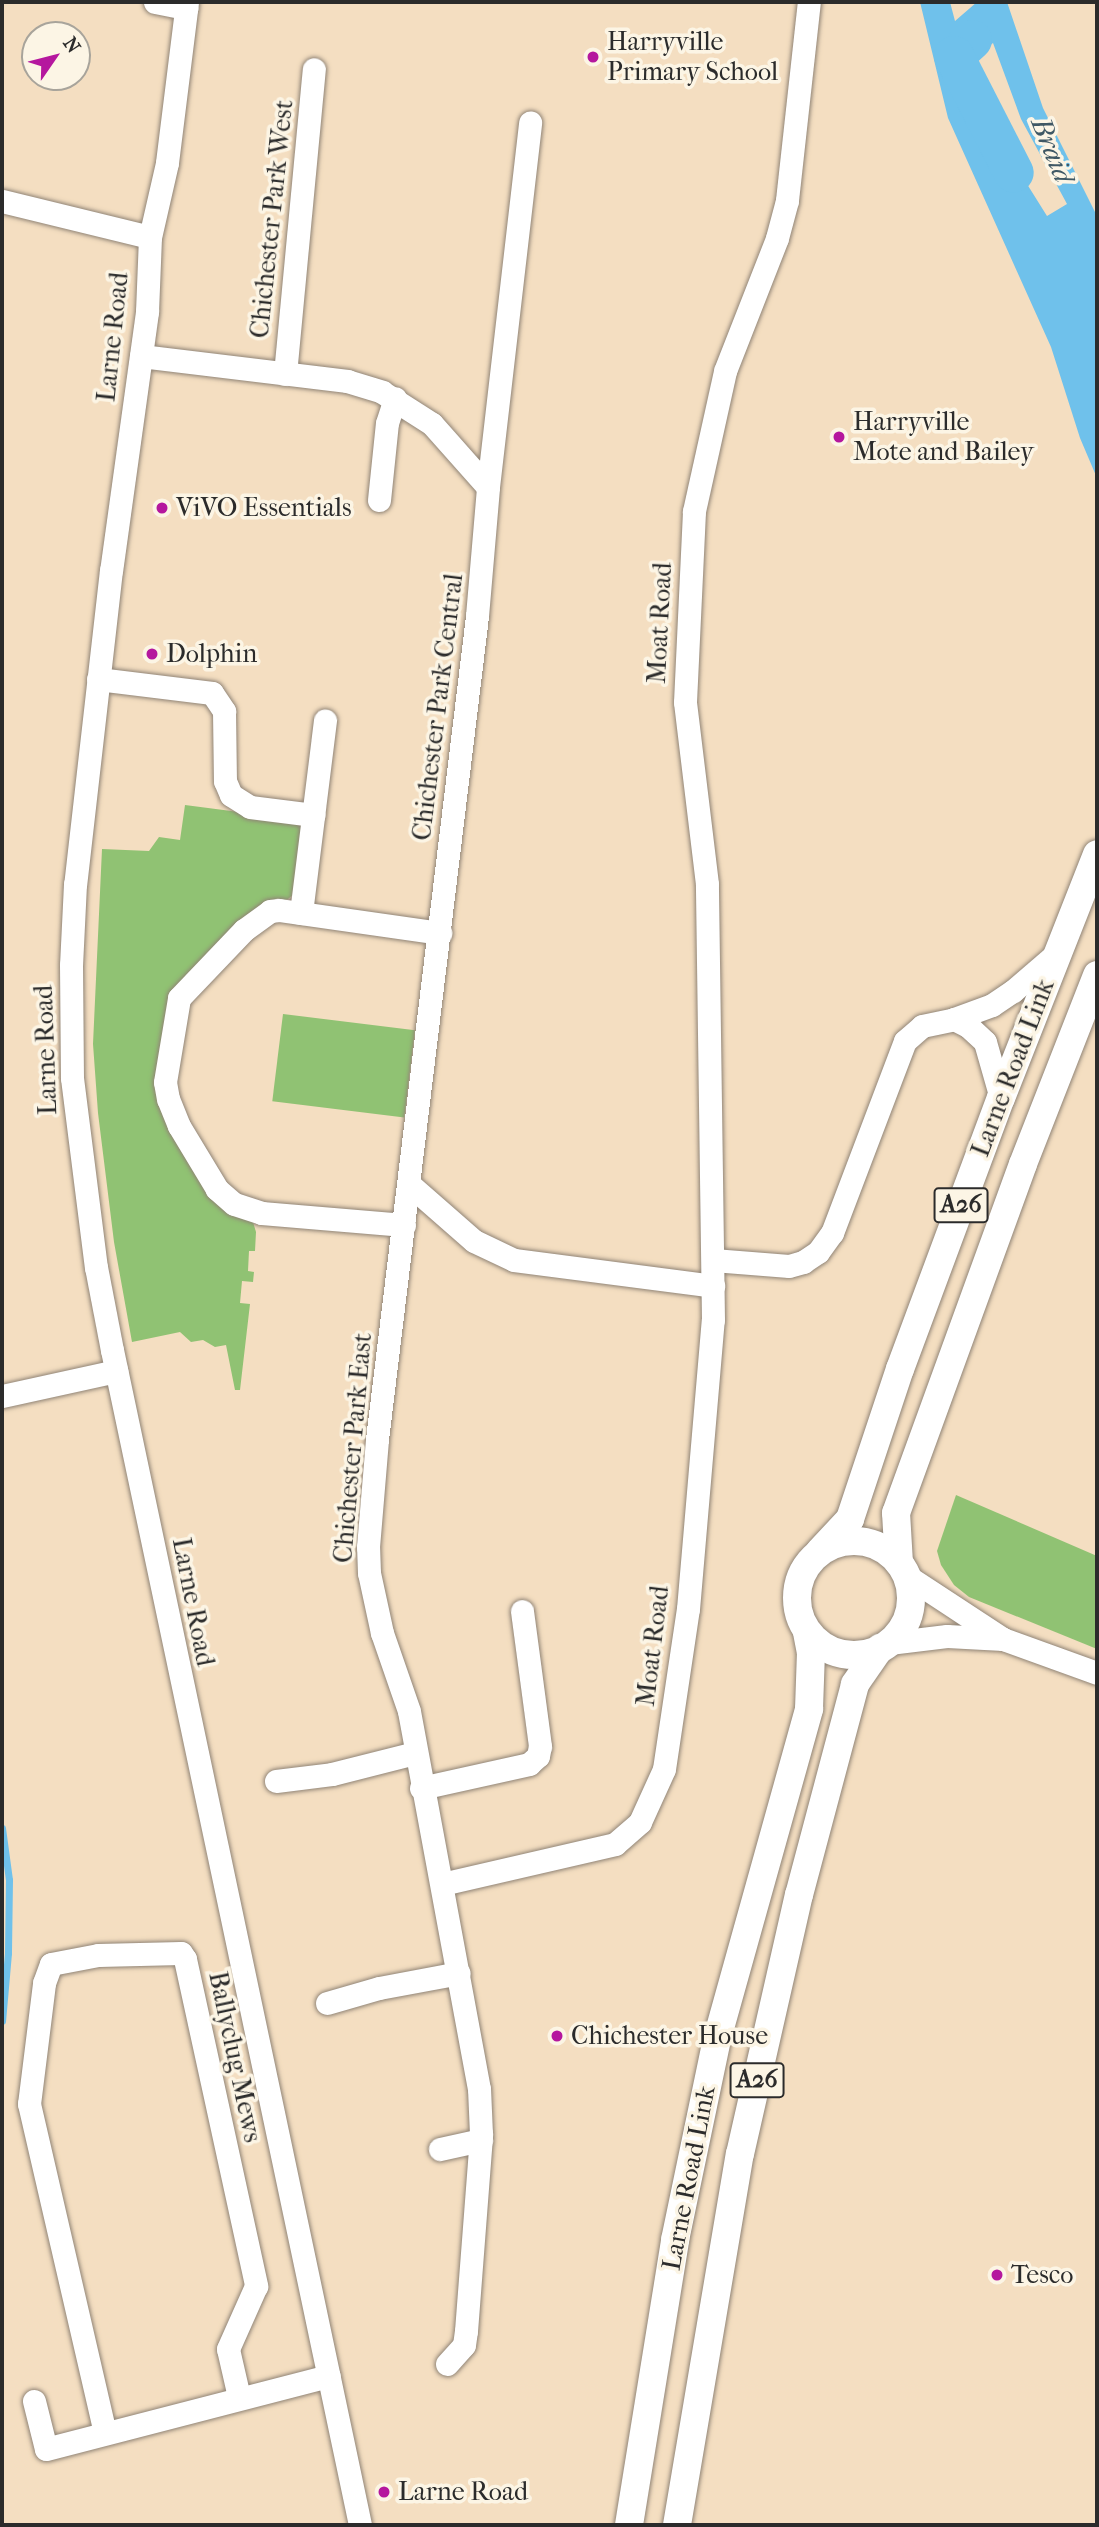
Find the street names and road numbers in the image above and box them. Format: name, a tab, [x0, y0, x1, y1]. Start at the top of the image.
street label: Chichester Park West	[244, 98, 300, 340]
street label: Larne Road	[91, 271, 135, 403]
street label: Moat Road	[641, 562, 679, 684]
street label: Chichester Park Central	[406, 572, 470, 842]
street label: Larne Road Link	[965, 975, 1061, 1161]
street label: Larne Road	[28, 984, 64, 1116]
road number: A26	[933, 1184, 989, 1226]
street label: Chichester Park East	[327, 1332, 379, 1564]
street label: Larne Road	[165, 1535, 221, 1669]
street label: Moat Road	[630, 1584, 676, 1708]
street label: Ballyclug Mews	[202, 1969, 268, 2145]
road number: A26	[729, 2060, 785, 2101]
street label: Larne Road Link	[656, 2083, 722, 2273]

